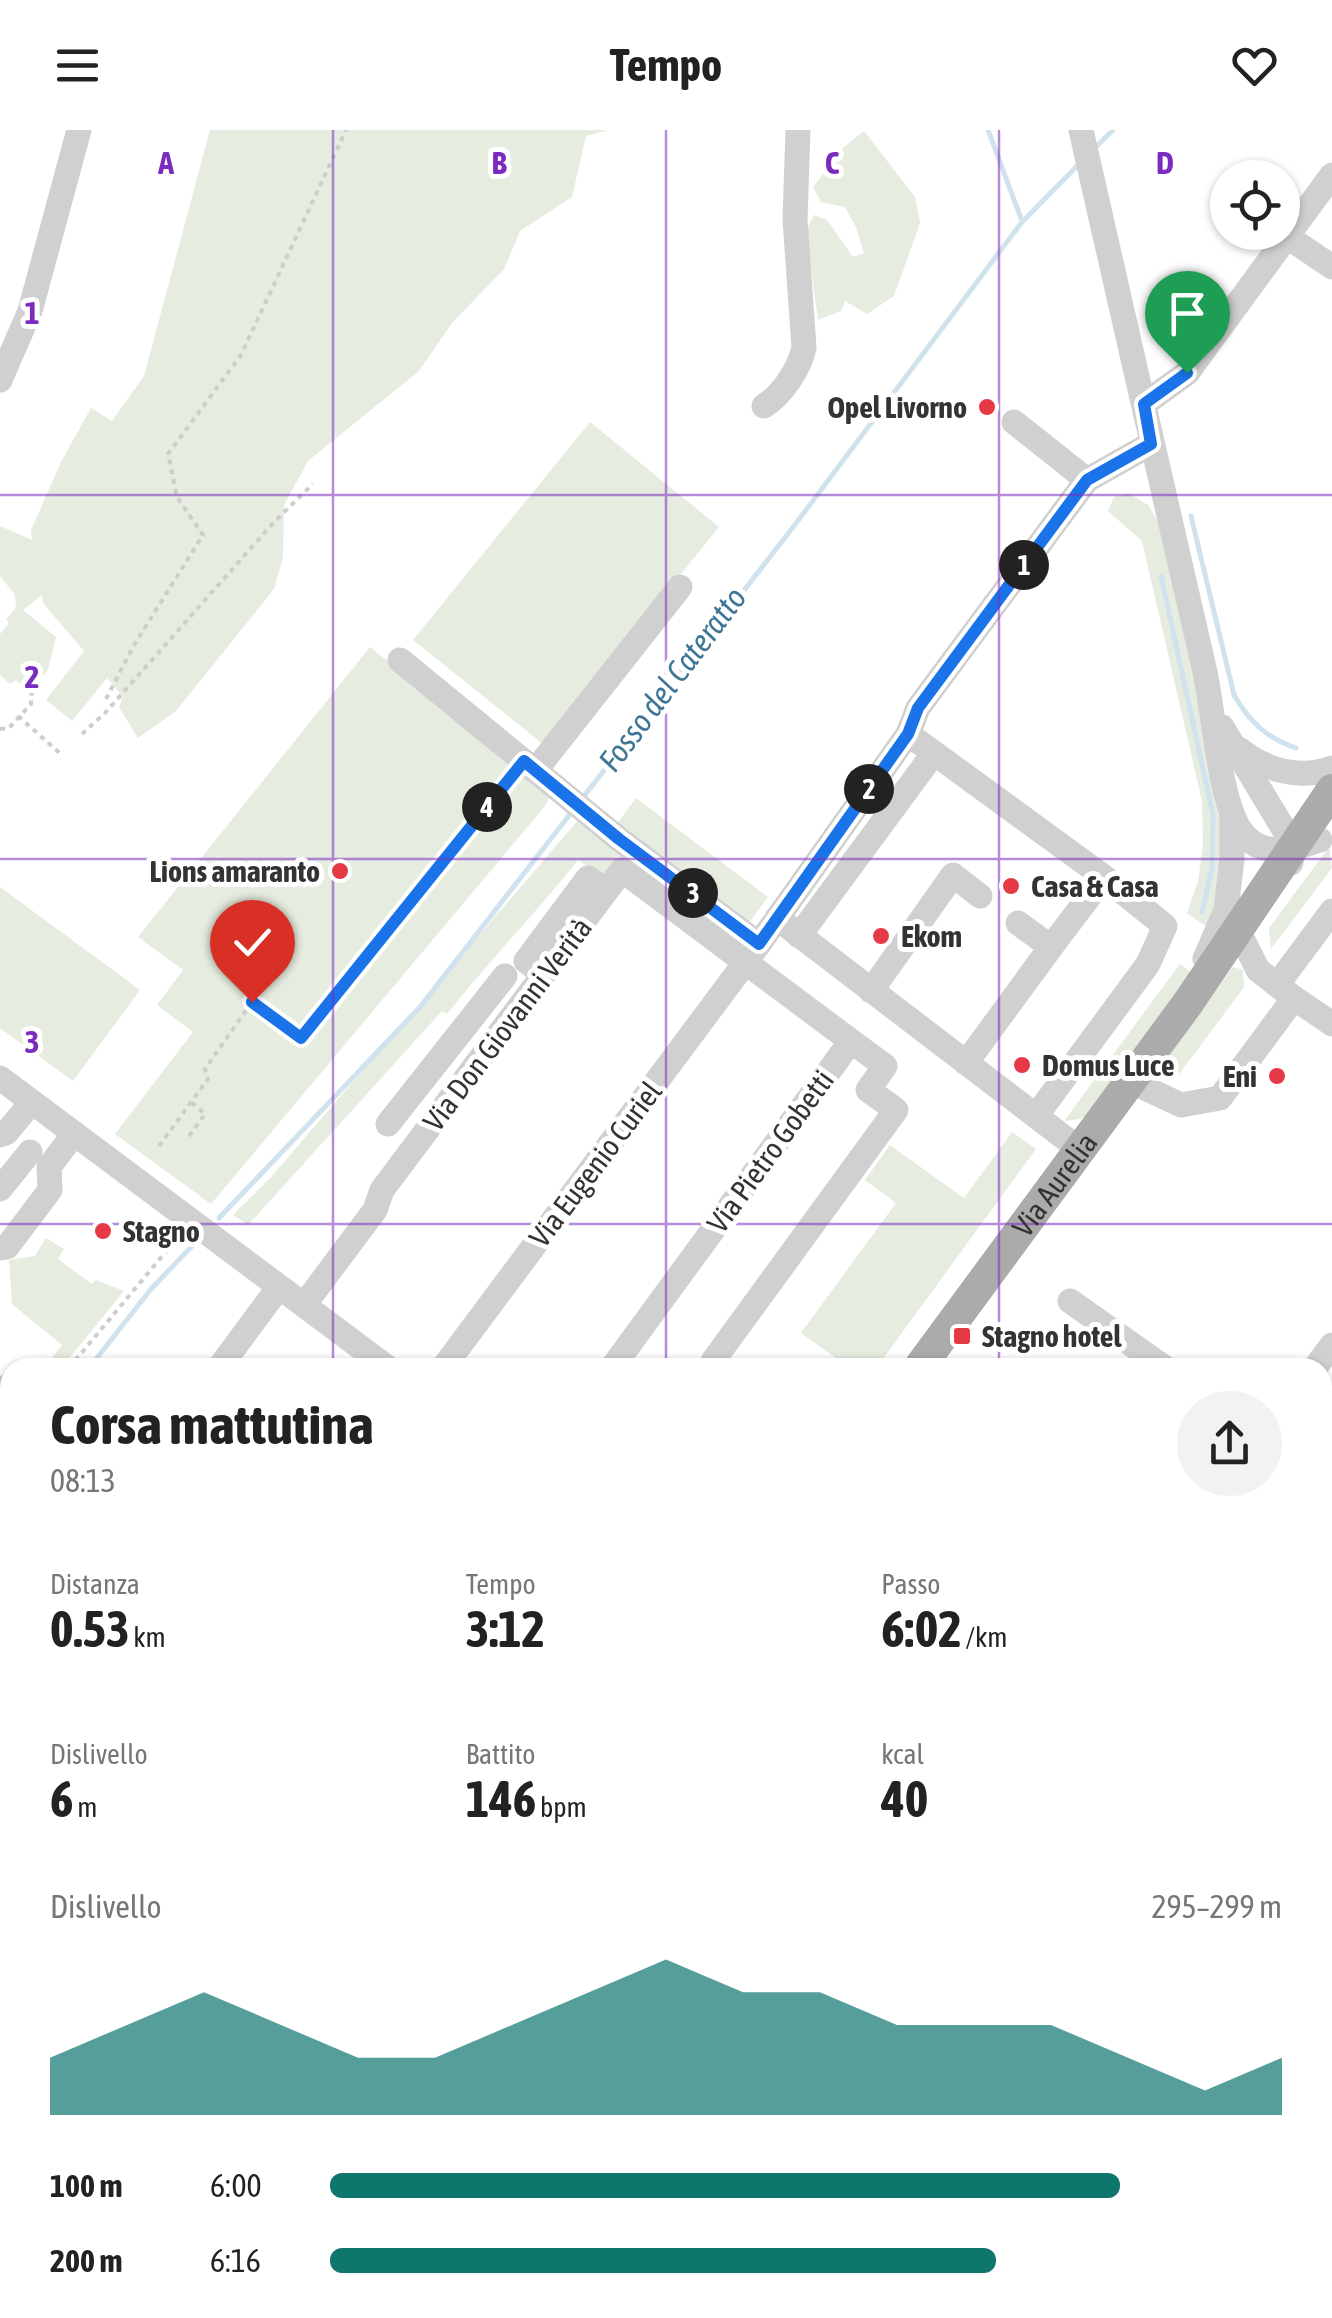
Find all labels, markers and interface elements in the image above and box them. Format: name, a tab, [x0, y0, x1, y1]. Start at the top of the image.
icon: menu	[50, 38, 105, 93]
icon: heart	[1227, 38, 1282, 93]
text: Tempo	[610, 39, 722, 91]
text: A	[157, 144, 174, 181]
text: B	[491, 144, 507, 181]
text: C	[825, 144, 840, 181]
text: D	[1156, 144, 1174, 181]
map controls	[1210, 160, 1300, 250]
button: locate	[1210, 160, 1300, 250]
pin	[1145, 271, 1230, 374]
icon: arrive	[1160, 286, 1215, 341]
text: 1	[24, 294, 40, 331]
place label: Opel Livorno	[827, 390, 967, 424]
marker: Opel Livorno	[976, 396, 998, 418]
pin: 1	[999, 540, 1049, 590]
text: 1	[1017, 549, 1031, 581]
water label: Fosso del Cateratto	[591, 580, 753, 778]
text: 2	[24, 658, 40, 695]
pin: 2	[844, 764, 894, 814]
text: 2	[862, 773, 876, 805]
pin: 4	[462, 782, 512, 832]
text: 4	[480, 791, 494, 823]
place label: Lions amaranto	[149, 854, 320, 888]
marker: Lions amaranto	[329, 860, 351, 882]
pin: 3	[668, 868, 718, 918]
place label: Casa & Casa	[1031, 869, 1159, 903]
marker: Casa & Casa	[1000, 875, 1022, 897]
text: 3	[686, 877, 700, 909]
pin	[210, 900, 295, 1003]
street label: Via Don Giovanni Verità	[416, 911, 598, 1137]
icon: check	[225, 915, 280, 970]
place label: Ekom	[901, 919, 962, 953]
marker: Ekom	[870, 925, 892, 947]
text: 3	[24, 1023, 40, 1060]
place label: Domus Luce	[1042, 1048, 1175, 1082]
marker: Domus Luce	[1011, 1054, 1033, 1076]
place label: Eni	[1223, 1059, 1257, 1093]
street label: Via Pietro Gobetti	[700, 1063, 840, 1239]
marker: Eni	[1266, 1065, 1288, 1087]
street label: Via Eugenio Curiel	[522, 1075, 668, 1253]
street label: Via Aurelia	[1005, 1126, 1104, 1243]
place label: Stagno	[123, 1214, 200, 1248]
marker: Stagno	[92, 1220, 114, 1242]
place label: Stagno hotel	[982, 1319, 1122, 1353]
marker: Stagno hotel	[951, 1325, 973, 1347]
button: share	[1177, 1391, 1282, 1496]
text: Corsa mattutina	[50, 1393, 374, 1456]
text: 08:13	[50, 1462, 116, 1499]
text: Distanza	[50, 1568, 140, 1600]
text: Tempo	[466, 1568, 536, 1600]
text: Passo	[881, 1568, 940, 1600]
text: 0.53	[50, 1600, 129, 1658]
text: 3:12	[466, 1600, 545, 1658]
text: 6:02	[881, 1600, 962, 1658]
text: km	[129, 1621, 166, 1653]
text: /km	[962, 1621, 1008, 1653]
text: Dislivello	[50, 1738, 148, 1770]
text: Battito	[466, 1738, 535, 1770]
text: kcal	[881, 1738, 924, 1770]
text: 6	[50, 1770, 74, 1828]
text: 146	[466, 1770, 536, 1828]
text: 40	[881, 1770, 928, 1828]
text: m	[74, 1791, 98, 1823]
text: bpm	[536, 1791, 587, 1823]
text: Dislivello	[50, 1888, 162, 1925]
text: 295–299 m	[1152, 1888, 1282, 1925]
text: 100 m	[50, 2167, 123, 2204]
text: 6:00	[210, 2167, 261, 2204]
text: 200 m	[50, 2242, 123, 2279]
text: 6:16	[210, 2242, 261, 2279]

